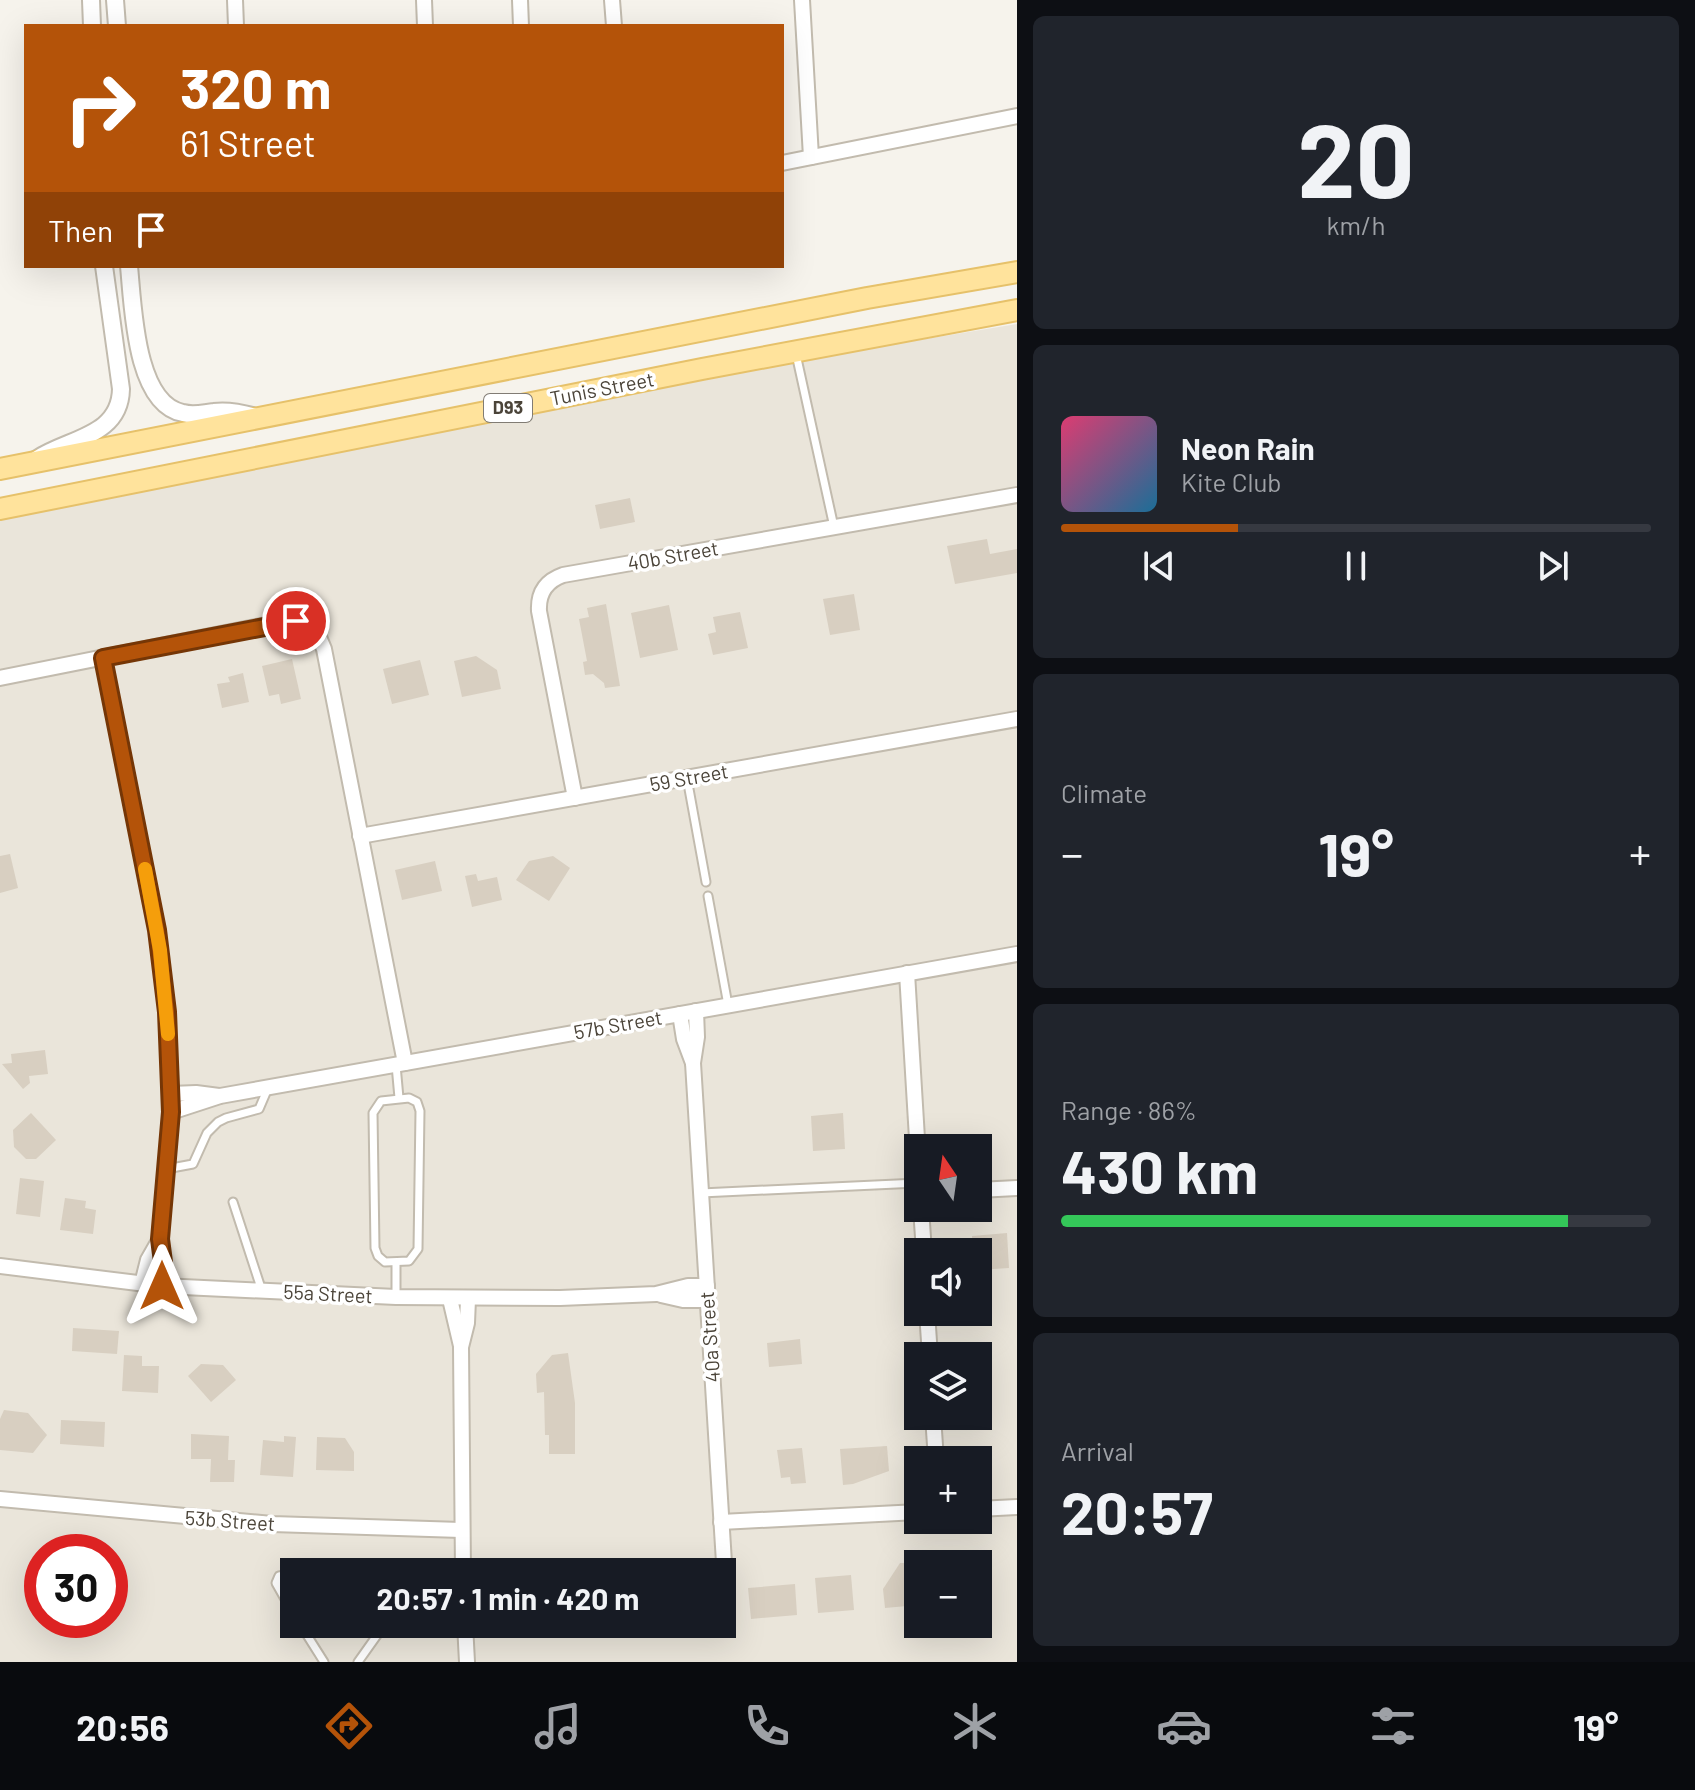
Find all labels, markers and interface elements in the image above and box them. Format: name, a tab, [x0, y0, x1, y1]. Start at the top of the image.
text: 320 m	[180, 53, 331, 120]
icon: right	[48, 56, 152, 160]
text: 20	[1297, 94, 1415, 219]
text: 61 Street	[180, 121, 316, 164]
icon: arrive	[129, 208, 173, 252]
text: km/h	[1327, 209, 1385, 240]
text: Then	[48, 212, 113, 248]
street label: Tunis Street	[548, 366, 656, 410]
road number: D93	[484, 394, 532, 422]
text: Neon Rain	[1181, 430, 1315, 466]
text: Kite Club	[1181, 466, 1282, 497]
street label: 40b Street	[626, 535, 720, 575]
icon: previous	[1137, 544, 1181, 588]
icon: pause	[1334, 544, 1378, 588]
icon: next	[1531, 544, 1575, 588]
pin	[262, 587, 330, 655]
icon: arrive	[274, 599, 318, 643]
street label: 59 Street	[648, 758, 730, 796]
text: Climate	[1061, 777, 1147, 808]
text: 19°	[1318, 817, 1394, 889]
text: −	[1061, 826, 1083, 879]
text: +	[1629, 826, 1651, 879]
street label: 57b Street	[572, 1004, 664, 1044]
text: Range · 86%	[1061, 1094, 1197, 1125]
north arrow	[904, 1134, 992, 1222]
map controls	[904, 1134, 992, 1638]
text: 430 km	[1061, 1134, 1258, 1206]
button: sound	[904, 1238, 992, 1326]
position arrow	[120, 1244, 204, 1328]
street label: 55a Street	[283, 1279, 373, 1307]
street label: 40a Street	[694, 1291, 724, 1383]
button: layers	[904, 1342, 992, 1430]
text: Arrival	[1061, 1435, 1134, 1466]
button: +	[904, 1446, 992, 1534]
text: 20:57	[1061, 1475, 1213, 1547]
street label: 53b Street	[184, 1505, 276, 1535]
speed limit sign: 30	[24, 1534, 128, 1638]
button: −	[904, 1550, 992, 1638]
text: 20:57 · 1 min · 420 m	[377, 1580, 639, 1616]
icon: directions	[321, 1698, 377, 1754]
icon: music	[530, 1698, 586, 1754]
icon: phone	[739, 1698, 795, 1754]
icon: climate	[947, 1698, 1003, 1754]
icon: car	[1156, 1698, 1212, 1754]
icon: filters	[1365, 1698, 1421, 1754]
text: 20:56	[76, 1705, 169, 1748]
text: 19°	[1573, 1705, 1619, 1748]

